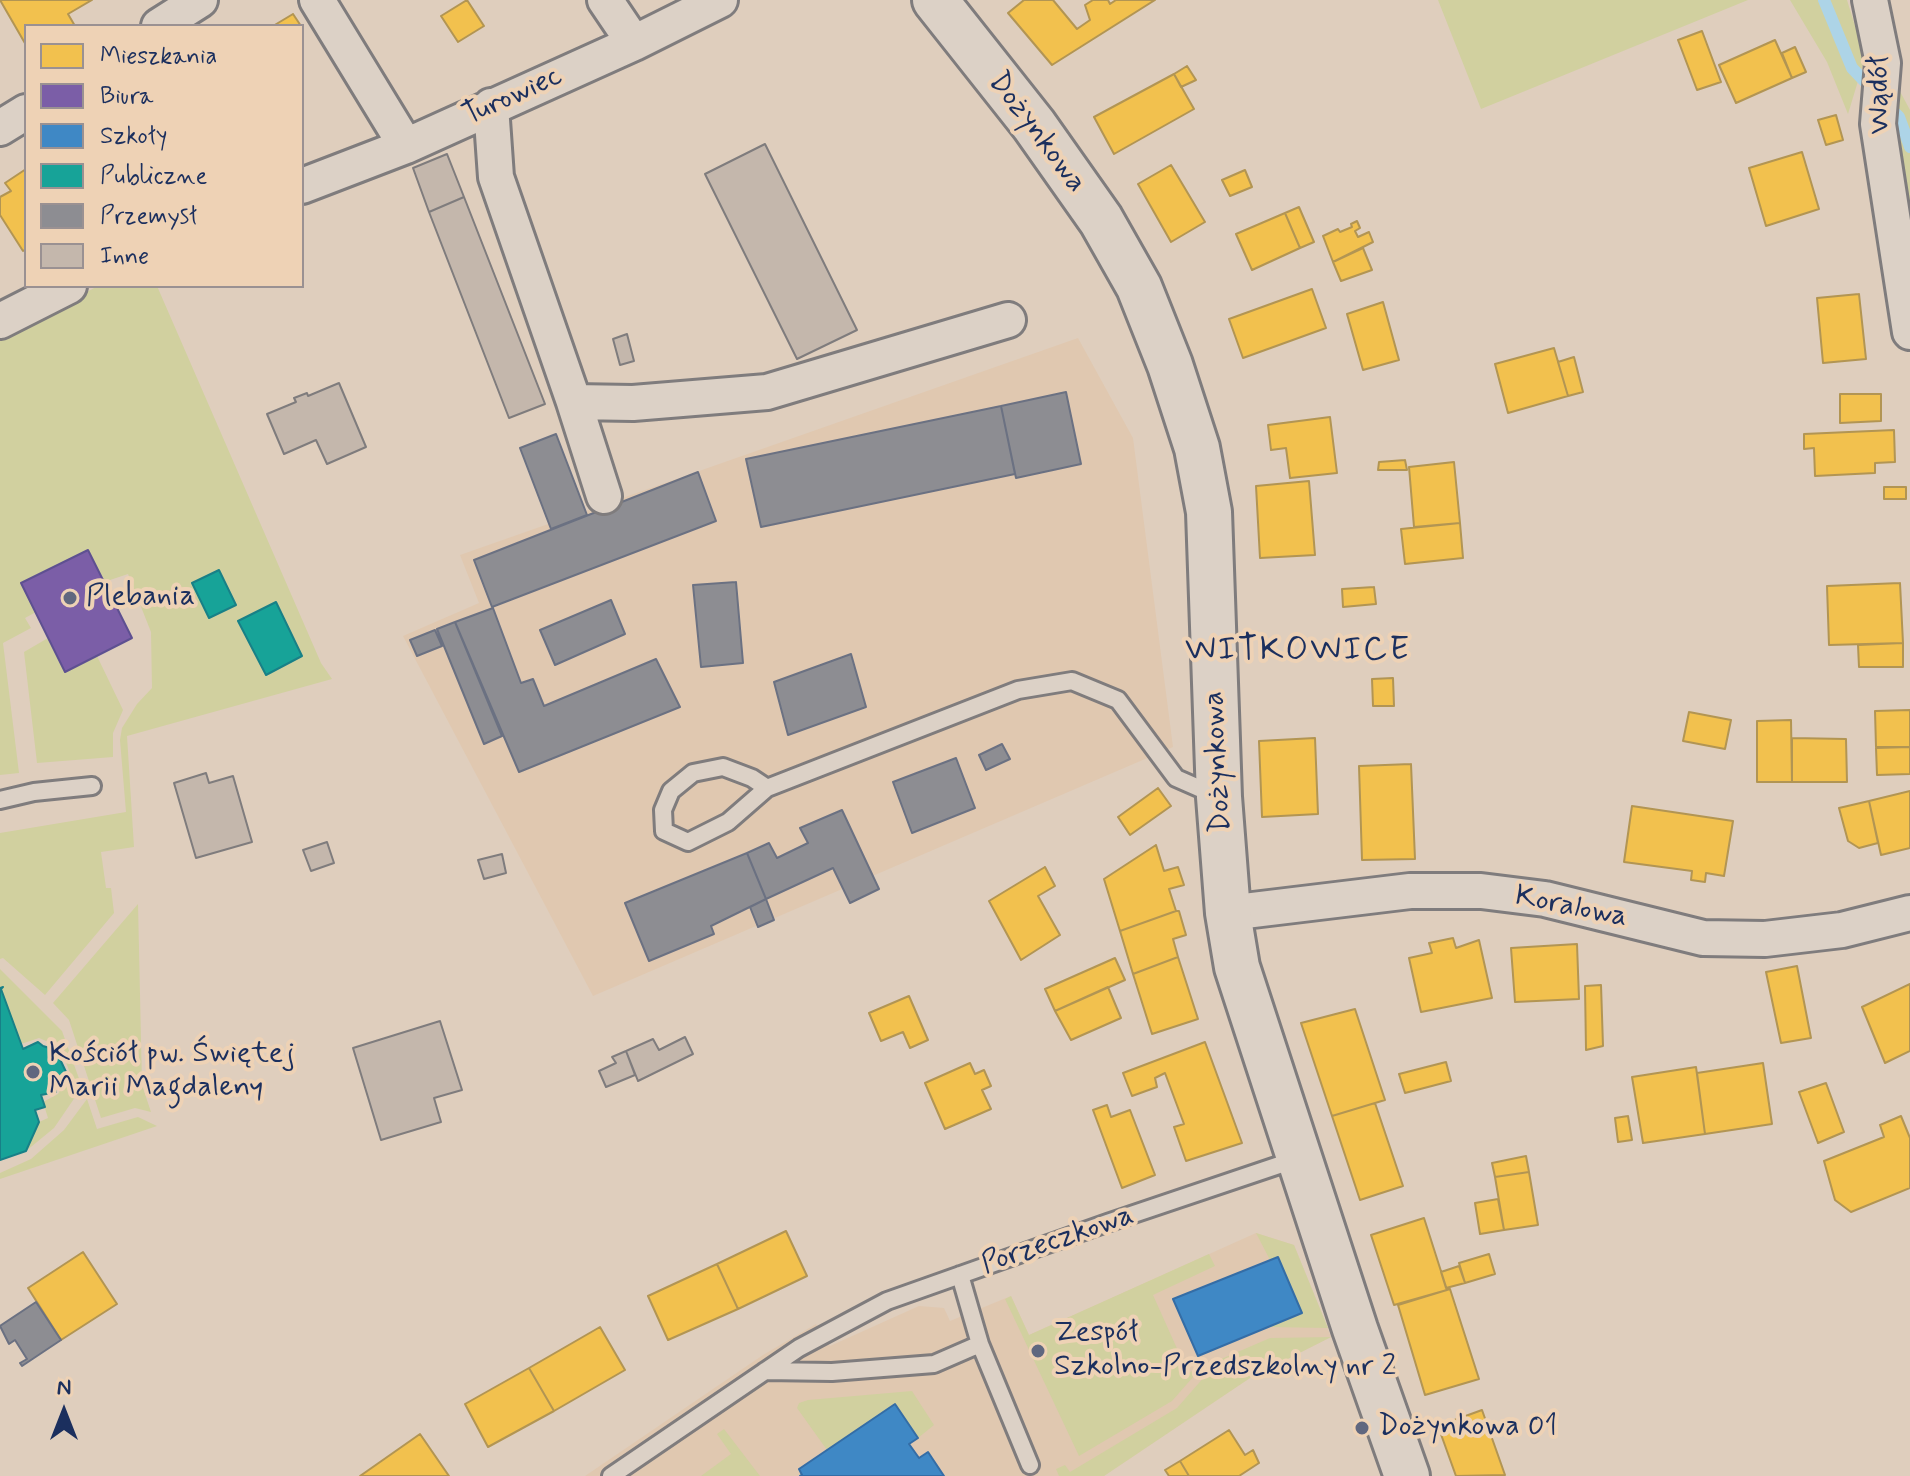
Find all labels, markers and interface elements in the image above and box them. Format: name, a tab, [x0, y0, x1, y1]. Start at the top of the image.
legend	[24, 24, 304, 288]
text: Mieszkania	[100, 41, 217, 72]
street label: Wądół	[1862, 55, 1900, 135]
street label: Turowiec	[458, 59, 568, 135]
street label: Dożynkowa	[979, 66, 1093, 200]
text: Biura	[100, 81, 153, 112]
text: Szkoły	[100, 121, 167, 152]
text: Publiczne	[100, 161, 207, 192]
text: Przemysł	[100, 201, 197, 232]
text: Inne	[100, 241, 149, 272]
place label: Plebania	[86, 580, 195, 616]
marker: Plebania	[61, 589, 79, 607]
district label: WITKOWICE	[1192, 632, 1404, 672]
street label: Dożynkowa	[1197, 690, 1241, 834]
street label: Koralowa	[1512, 879, 1630, 937]
place label: Kościół pw. Świętej Marii Magdaleny	[49, 1037, 295, 1108]
marker: Kościół pw. Świętej Marii Magdaleny	[24, 1063, 42, 1081]
street label: Porzeczkowa	[977, 1198, 1139, 1284]
place label: Zespół Szkolno-Przedszkolny nr 2	[1054, 1316, 1396, 1386]
marker: Zespół Szkolno-Przedszkolny nr 2	[1029, 1342, 1047, 1360]
north arrow	[24, 1372, 104, 1452]
text: N	[57, 1374, 71, 1402]
place label: Dożynkowa 01	[1378, 1410, 1558, 1446]
marker: Dożynkowa 01	[1353, 1419, 1371, 1437]

